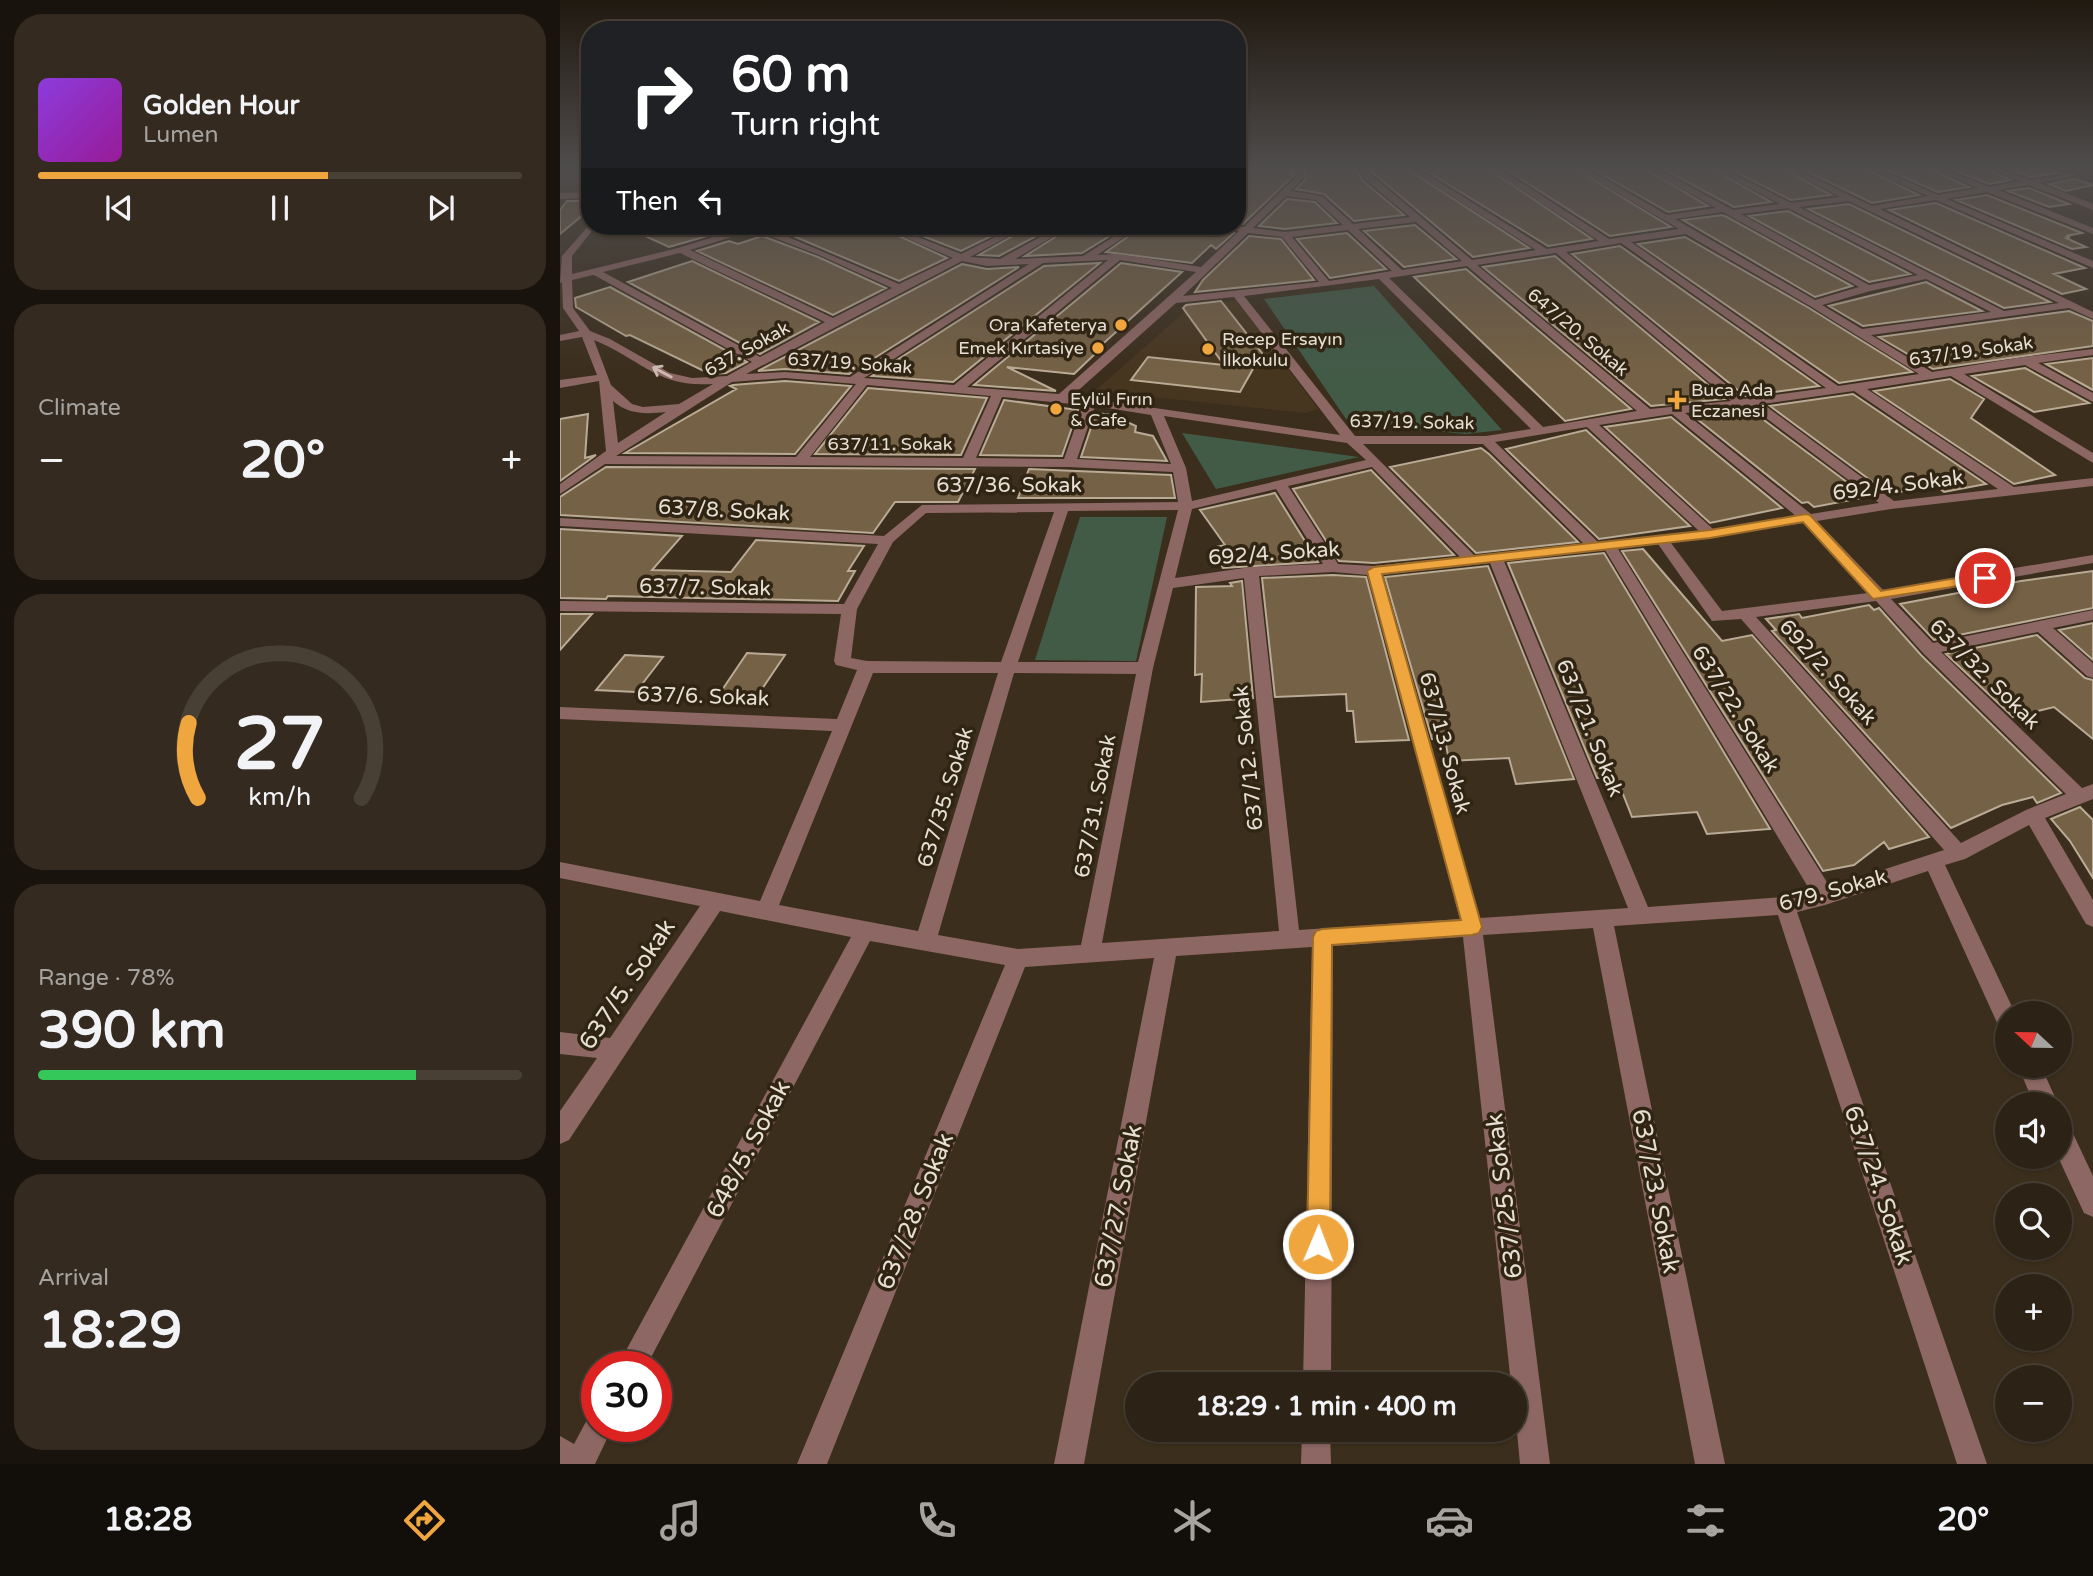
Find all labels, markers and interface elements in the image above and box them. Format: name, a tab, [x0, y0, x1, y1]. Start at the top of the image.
text: 60 m	[731, 46, 850, 105]
icon: right	[616, 49, 707, 140]
text: Golden Hour	[143, 90, 300, 121]
text: Turn right	[731, 106, 880, 144]
text: Lumen	[143, 121, 218, 149]
icon: left	[692, 182, 730, 220]
text: Then	[616, 186, 678, 217]
icon: previous	[100, 189, 138, 227]
icon: pause	[261, 189, 299, 227]
icon: next	[422, 189, 460, 227]
street label: 647/20. Sokak	[1523, 283, 1633, 381]
place label: Ora Kafeterya	[989, 314, 1107, 336]
street label: 637. Sokak	[701, 317, 794, 381]
marker: Ora Kafeterya	[1113, 317, 1129, 333]
place label: Recep Ersayın İlkokulu	[1222, 328, 1343, 371]
street label: 637/19. Sokak	[1908, 331, 2035, 371]
place label: Emek Kırtasiye	[958, 337, 1084, 359]
marker: Emek Kırtasiye	[1090, 340, 1106, 356]
marker: Recep Ersayın İlkokulu	[1200, 341, 1216, 357]
street label: 637/19. Sokak	[787, 348, 913, 378]
one-way arrow	[652, 365, 673, 378]
place label: Buca Ada Eczanesi	[1691, 379, 1773, 422]
place label: Eylül Fırın & Cafe	[1070, 388, 1153, 431]
marker: Buca Ada Eczanesi	[1669, 392, 1685, 408]
text: Climate	[38, 394, 121, 422]
marker: Eylül Fırın & Cafe	[1048, 401, 1064, 417]
street label: 637/19. Sokak	[1349, 410, 1475, 434]
text: 20°	[240, 429, 325, 492]
street label: 637/11. Sokak	[828, 433, 953, 455]
text: −	[38, 438, 65, 484]
text: +	[501, 438, 522, 484]
street label: 692/4. Sokak	[1831, 465, 1965, 506]
street label: 637/36. Sokak	[936, 473, 1082, 498]
street label: 637/8. Sokak	[657, 495, 791, 526]
street label: 692/4. Sokak	[1207, 536, 1341, 571]
pin	[1955, 548, 2015, 608]
icon: arrive	[1966, 559, 2004, 597]
street label: 637/7. Sokak	[639, 574, 771, 601]
street label: 692/2. Sokak	[1774, 614, 1881, 730]
street label: 637/32. Sokak	[1924, 614, 2045, 735]
street label: 637/22. Sokak	[1686, 641, 1785, 778]
street label: 637/21. Sokak	[1551, 656, 1628, 800]
street label: 637/13. Sokak	[1414, 670, 1475, 817]
street label: 637/6. Sokak	[636, 682, 770, 711]
street label: 637/12. Sokak	[1228, 684, 1269, 832]
text: 27	[234, 701, 326, 789]
street label: 637/35. Sokak	[912, 724, 979, 870]
street label: 637/31. Sokak	[1069, 732, 1122, 880]
text: km/h	[249, 782, 311, 812]
street label: 679. Sokak	[1776, 864, 1890, 917]
street label: 637/5. Sokak	[573, 913, 682, 1055]
text: Range · 78%	[38, 964, 174, 992]
text: 390 km	[38, 999, 226, 1062]
north arrow	[1995, 1001, 2072, 1078]
map controls	[1995, 1001, 2072, 1442]
street label: 648/5. Sokak	[700, 1075, 797, 1223]
button: sound	[1995, 1092, 2072, 1169]
street label: 637/24. Sokak	[1838, 1102, 1919, 1269]
street label: 637/23. Sokak	[1625, 1107, 1686, 1276]
street label: 637/25. Sokak	[1480, 1112, 1529, 1280]
street label: 637/27. Sokak	[1088, 1122, 1148, 1290]
street label: 637/28. Sokak	[871, 1129, 960, 1294]
button: search	[1995, 1183, 2072, 1260]
position arrow	[1281, 1207, 1355, 1281]
text: Arrival	[38, 1264, 109, 1292]
button: +	[1995, 1274, 2072, 1351]
text: 18:29	[38, 1299, 182, 1362]
speed limit sign: 30	[581, 1351, 672, 1442]
button: −	[1995, 1365, 2072, 1442]
text: 18:29 · 1 min · 400 m	[1195, 1391, 1457, 1422]
icon: directions	[400, 1496, 449, 1545]
icon: music	[656, 1496, 705, 1545]
icon: phone	[912, 1496, 961, 1545]
icon: climate	[1168, 1496, 1217, 1545]
icon: car	[1425, 1496, 1474, 1545]
icon: filters	[1681, 1496, 1730, 1545]
text: 18:28	[104, 1501, 192, 1539]
text: 20°	[1937, 1501, 1989, 1539]

